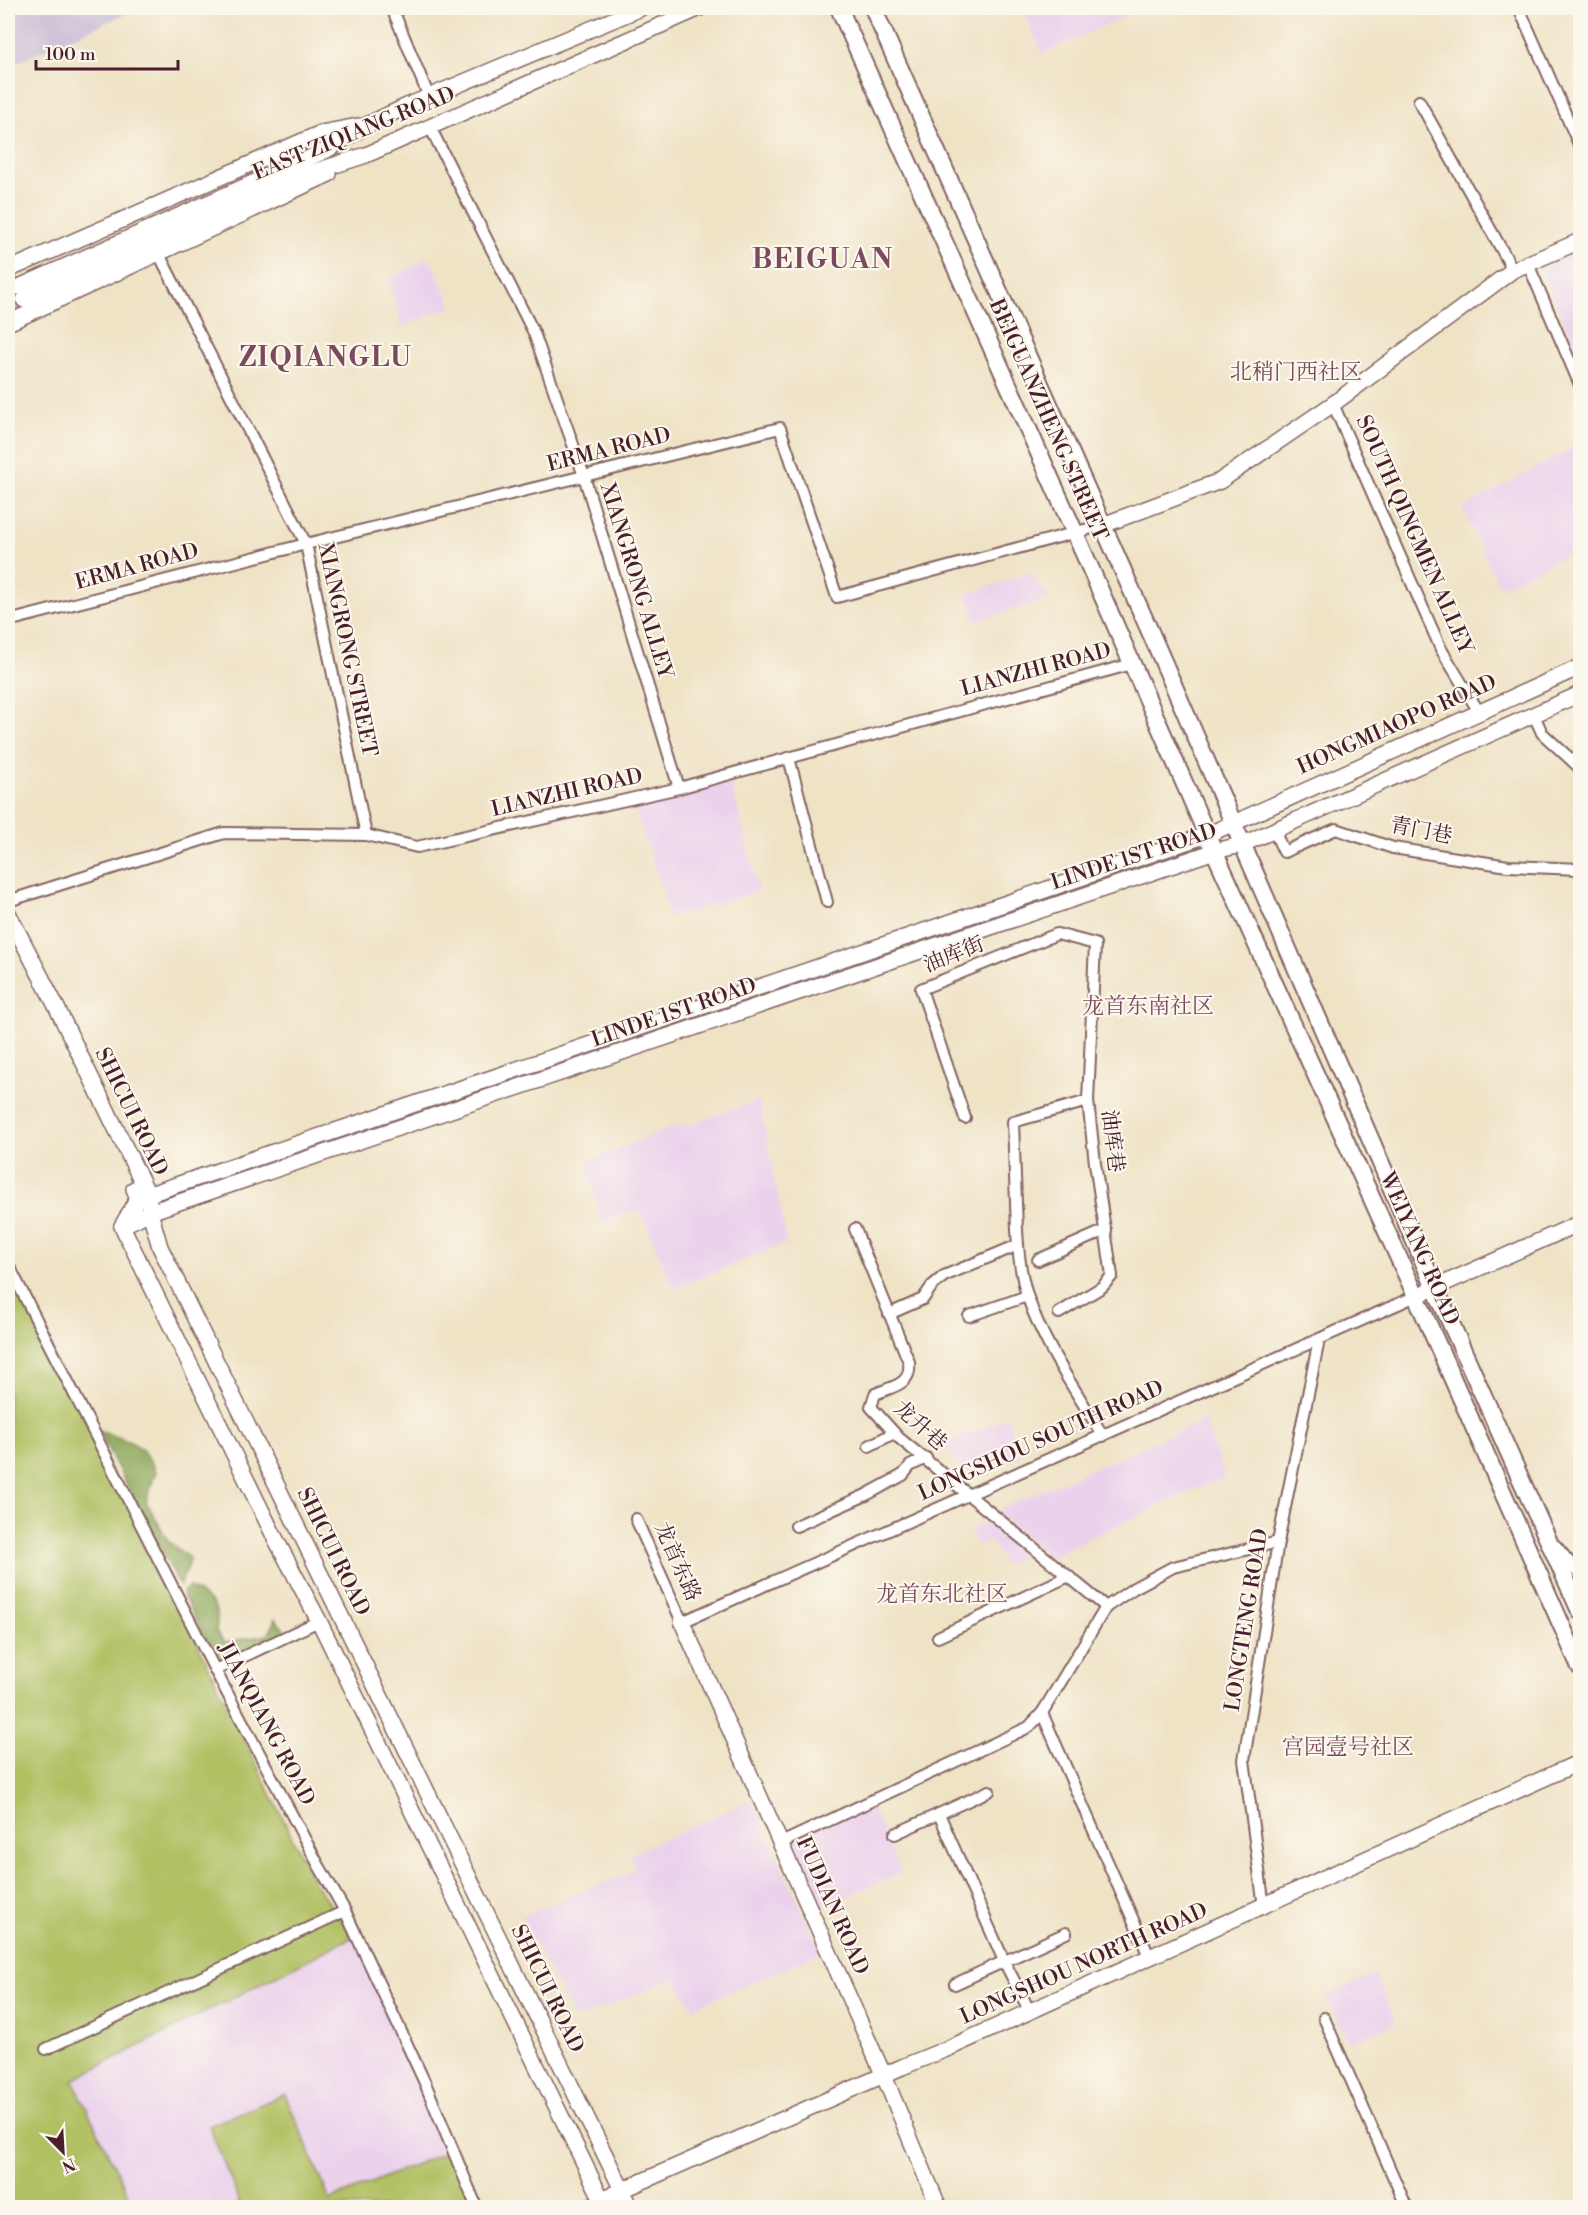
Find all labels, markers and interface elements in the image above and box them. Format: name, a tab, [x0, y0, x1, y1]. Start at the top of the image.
scale bar	[36, 33, 178, 71]
text: 100 m	[45, 43, 96, 66]
street label: EAST ZIQIANG ROAD	[249, 82, 459, 186]
district label: BEIGUAN	[752, 243, 894, 277]
street label: BEIGUANZHENG STREET	[983, 294, 1113, 545]
district label: ZIQIANGLU	[239, 341, 413, 375]
district label: 北稍门西社区	[1230, 359, 1362, 386]
street label: SOUTH QINGMEN ALLEY	[1350, 412, 1479, 660]
street label: ERMA ROAD	[544, 422, 674, 478]
street label: XIANGRONG ALLEY	[594, 479, 679, 683]
street label: ERMA ROAD	[72, 538, 202, 596]
street label: XIANGRONG STREET	[311, 540, 382, 759]
street label: LIANZHI ROAD	[958, 637, 1114, 703]
street label: HONGMIAOPO ROAD	[1293, 669, 1501, 781]
street label: LIANZHI ROAD	[489, 763, 645, 823]
street label: 青门巷	[1388, 812, 1454, 850]
street label: LINDE 1ST ROAD	[1048, 818, 1220, 896]
street label: 油库街	[920, 931, 988, 979]
street label: LINDE 1ST ROAD	[588, 973, 760, 1053]
district label: 龙首东南社区	[1082, 993, 1214, 1020]
street label: SHICUI ROAD	[89, 1044, 173, 1180]
street label: 油库巷	[1095, 1108, 1129, 1174]
street label: WEIYANG ROAD	[1373, 1167, 1464, 1330]
street label: LONGSHOU SOUTH ROAD	[914, 1375, 1168, 1507]
street label: 龙升巷	[888, 1395, 952, 1457]
street label: SHICUI ROAD	[291, 1484, 375, 1620]
street label: 龙首东路	[648, 1518, 706, 1606]
street label: LONGTENG ROAD	[1220, 1527, 1274, 1713]
district label: 龙首东北社区	[876, 1581, 1008, 1608]
street label: JIANQIANG ROAD	[211, 1637, 320, 1810]
district label: 宫园壹号社区	[1282, 1734, 1414, 1761]
street label: FUDIAN ROAD	[790, 1833, 874, 1979]
street label: LONGSHOU NORTH ROAD	[956, 1898, 1212, 2030]
street label: SHICUI ROAD	[505, 1921, 589, 2057]
north arrow	[33, 2122, 93, 2182]
text: N	[59, 2153, 79, 2177]

